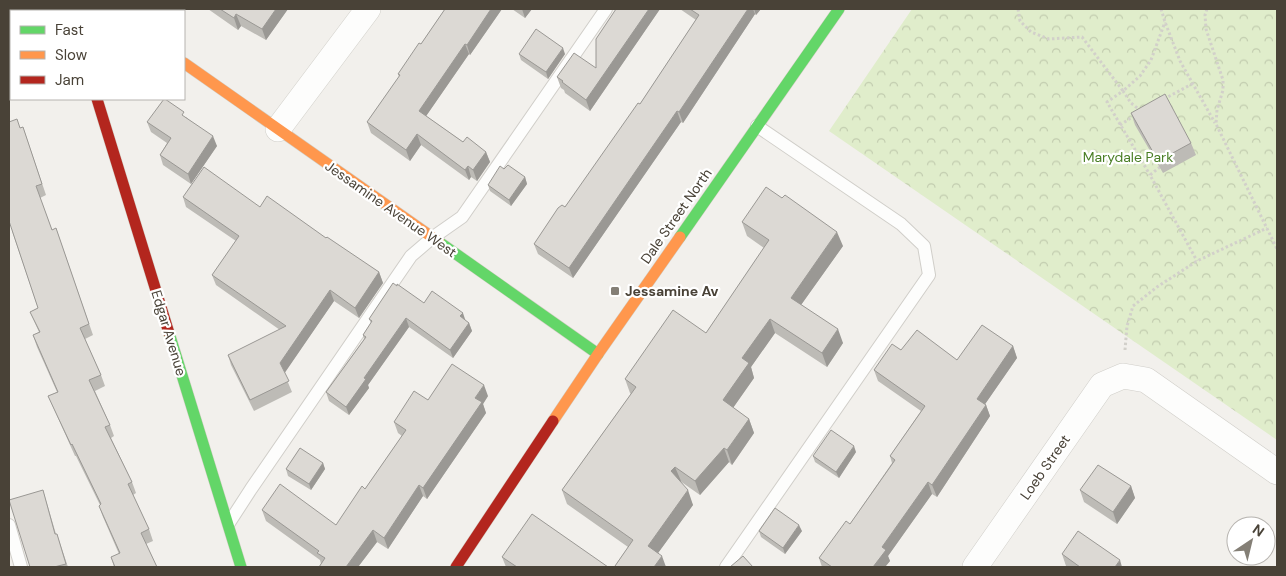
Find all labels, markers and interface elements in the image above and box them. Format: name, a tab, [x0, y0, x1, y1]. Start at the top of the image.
legend	[10, 10, 185, 100]
text: Fast	[55, 20, 84, 40]
text: Slow	[55, 45, 88, 65]
text: Jam	[55, 70, 84, 90]
park label: Marydale Park	[1083, 148, 1173, 166]
street label: Jessamine Avenue West	[322, 157, 460, 261]
street label: Dale Street North	[636, 165, 716, 267]
place label: Jessamine Av	[625, 282, 719, 300]
marker: Jessamine Av	[609, 285, 621, 297]
street label: Edgar Avenue	[147, 288, 191, 378]
street label: Loeb Street	[1016, 431, 1074, 503]
north arrow	[1226, 516, 1276, 566]
text: N	[1249, 520, 1268, 541]

